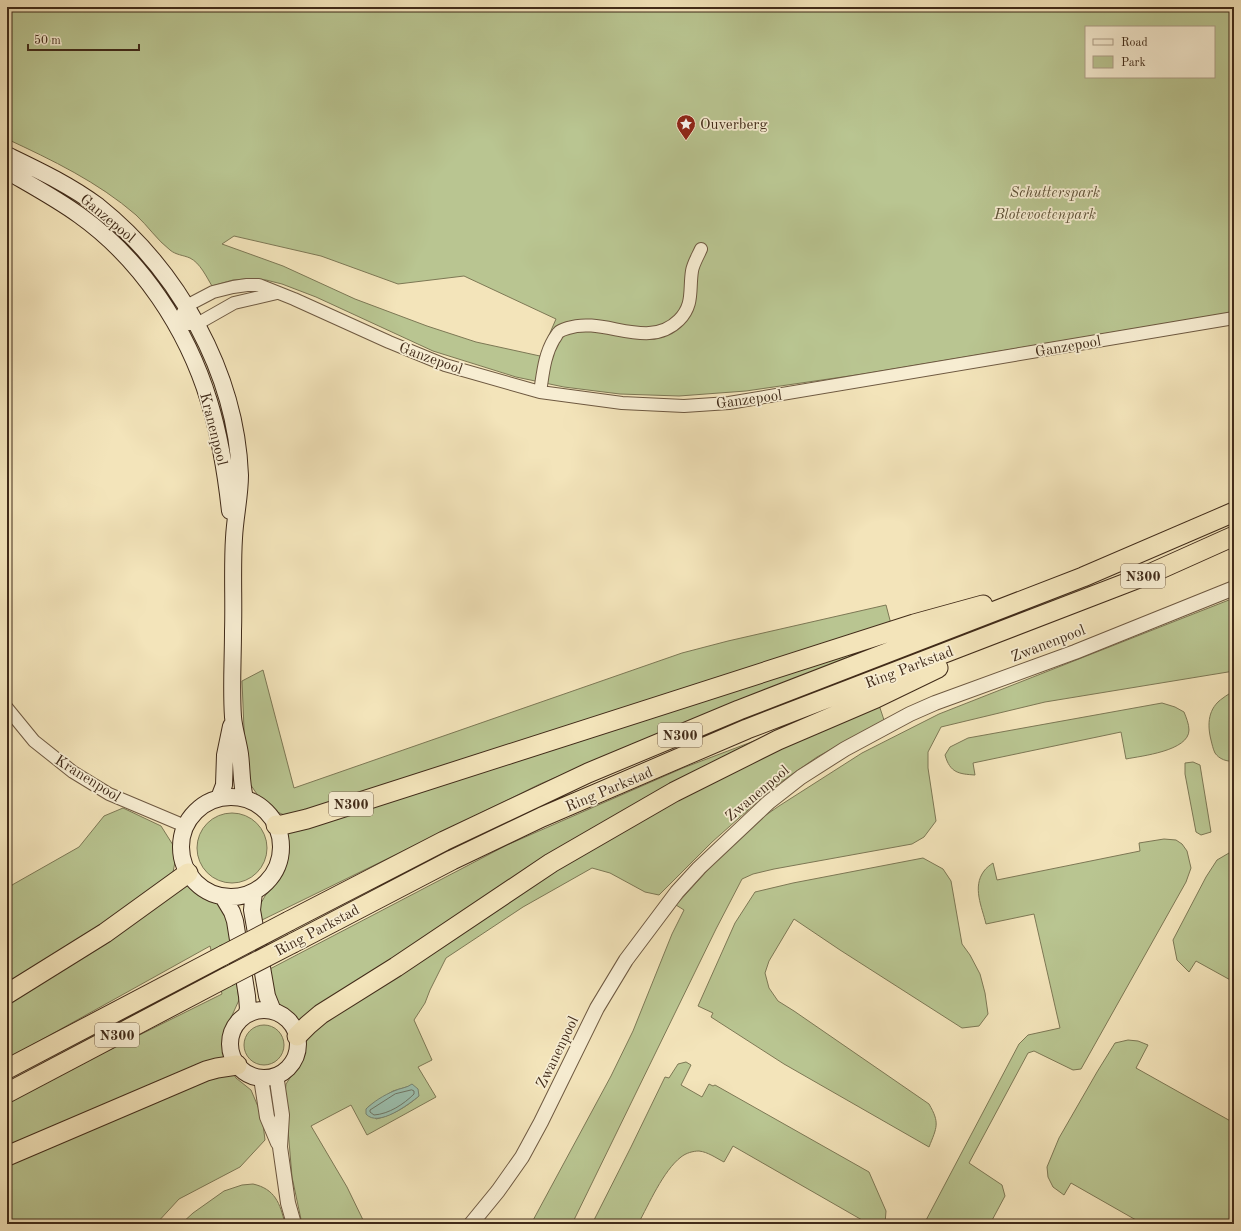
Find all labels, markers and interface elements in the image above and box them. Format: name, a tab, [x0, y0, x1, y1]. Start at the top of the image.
scale bar	[28, 26, 139, 52]
legend	[1085, 26, 1215, 78]
text: 50 m	[34, 34, 61, 47]
text: Road	[1121, 37, 1148, 49]
text: Park	[1121, 57, 1146, 69]
place icon: Ouverberg	[675, 113, 697, 141]
place label: Ouverberg	[700, 118, 768, 133]
park label: Schutterspark	[1010, 186, 1100, 201]
street label: Ganzepool	[77, 192, 137, 246]
park label: Blotevoetenpark	[993, 208, 1096, 223]
street label: Ganzepool	[1034, 334, 1102, 361]
street label: Ganzepool	[397, 341, 464, 378]
street label: Ganzepool	[715, 388, 783, 413]
street label: Kranenpool	[196, 391, 229, 467]
road number: N300	[1121, 564, 1165, 588]
street label: Zwanenpool	[1009, 623, 1088, 665]
street label: Ring Parkstad	[863, 645, 956, 692]
road number: N300	[658, 723, 702, 747]
street label: Kranenpool	[52, 753, 123, 805]
street label: Zwanenpool	[723, 763, 793, 825]
street label: Ring Parkstad	[564, 765, 656, 815]
road number: N300	[329, 792, 373, 816]
street label: Ring Parkstad	[273, 903, 362, 960]
street label: Zwanenpool	[534, 1014, 582, 1091]
road number: N300	[95, 1023, 139, 1047]

